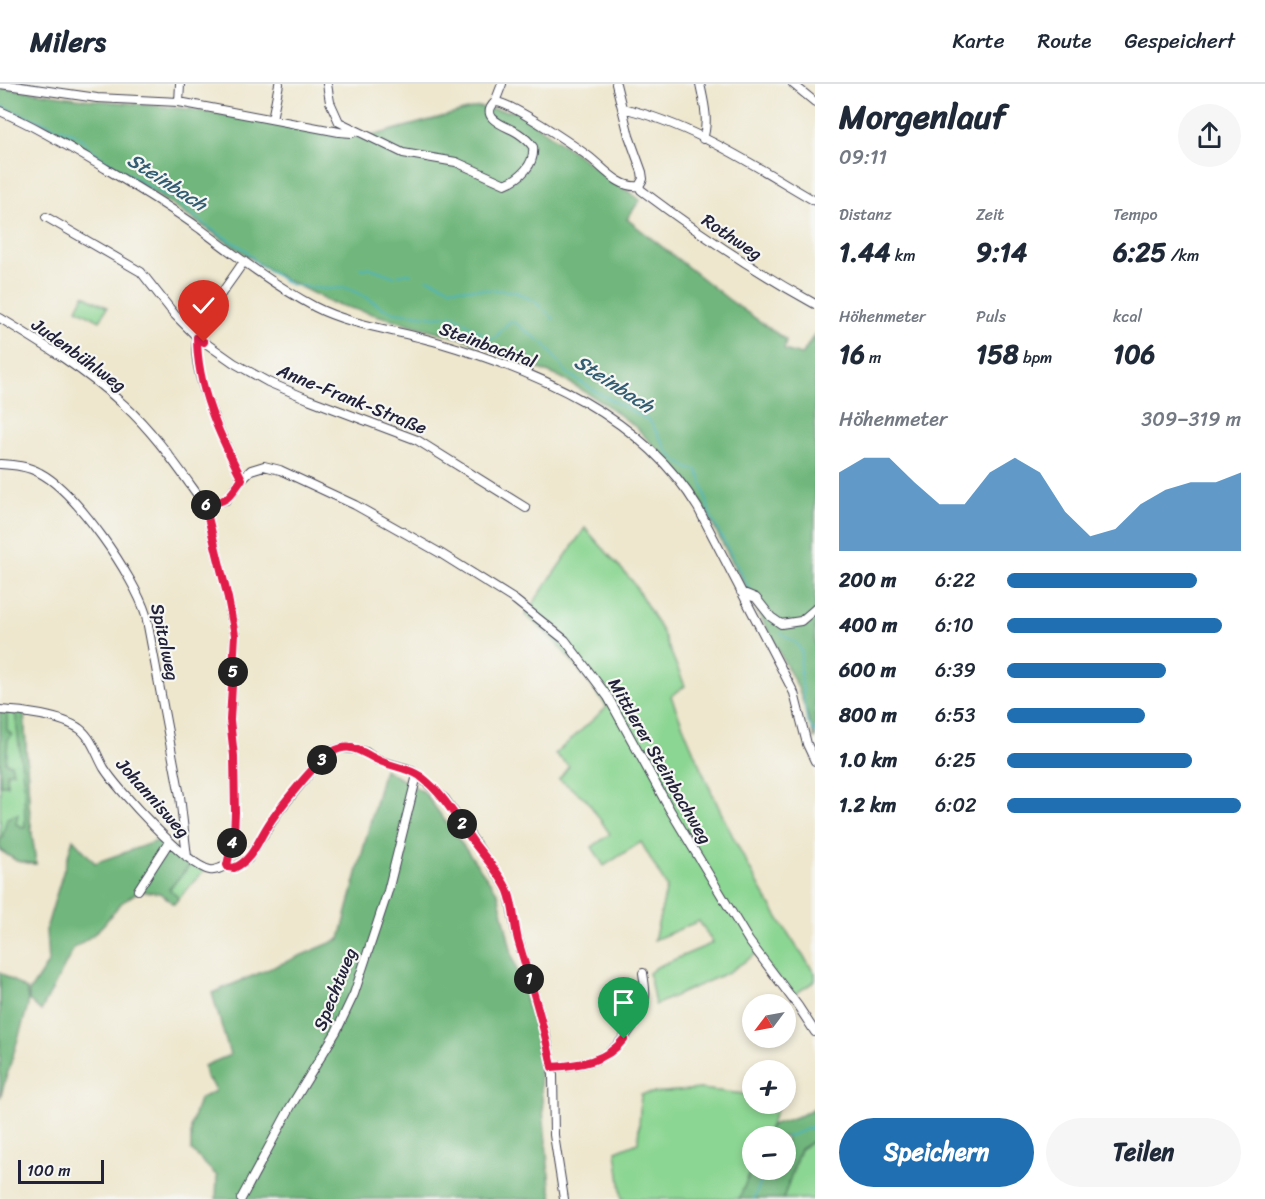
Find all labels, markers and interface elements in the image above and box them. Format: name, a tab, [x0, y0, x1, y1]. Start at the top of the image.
text: Milers	[30, 17, 106, 66]
text: Karte	[953, 22, 1004, 60]
text: Route	[1037, 22, 1091, 60]
text: Gespeichert	[1124, 22, 1235, 60]
text: Morgenlauf	[839, 88, 1006, 146]
button: share	[1178, 104, 1241, 167]
text: 09:11	[839, 140, 887, 175]
water label: Steinbach	[120, 143, 216, 222]
text: Distanz	[839, 200, 892, 229]
text: Zeit	[976, 200, 1004, 229]
text: Tempo	[1113, 200, 1158, 229]
street label: Rothweg	[695, 205, 769, 269]
text: 1.44	[839, 229, 891, 275]
text: 9:14	[976, 229, 1027, 275]
text: 6:25	[1113, 229, 1167, 275]
text: km	[891, 241, 915, 270]
text: /km	[1167, 241, 1199, 270]
pin	[178, 280, 229, 342]
icon: check	[187, 289, 220, 322]
text: Höhenmeter	[839, 302, 925, 331]
text: Puls	[976, 302, 1006, 331]
text: kcal	[1113, 302, 1142, 331]
street label: Judenbühlweg	[24, 309, 133, 401]
street label: Steinbachtal	[435, 313, 542, 378]
text: 16	[839, 331, 865, 377]
text: 158	[976, 331, 1019, 377]
text: 106	[1113, 331, 1155, 377]
text: m	[865, 343, 881, 372]
text: bpm	[1019, 343, 1052, 372]
water label: Steinbach	[567, 345, 663, 424]
street label: Anne-Frank-Straße	[271, 354, 432, 444]
text: Höhenmeter	[839, 402, 947, 437]
text: 309–319 m	[1141, 402, 1241, 437]
pin: 6	[191, 490, 221, 520]
text: 6	[201, 490, 211, 519]
text: 200 m	[839, 563, 896, 598]
text: 6:22	[935, 563, 975, 598]
street label: Spitalweg	[141, 601, 189, 683]
text: 400 m	[839, 608, 897, 643]
text: 6:10	[935, 608, 974, 643]
text: 600 m	[839, 653, 896, 688]
text: 6:39	[935, 653, 976, 688]
pin: 5	[218, 657, 248, 687]
text: 5	[228, 657, 238, 686]
street label: Mittlerer Steinbachweg	[599, 672, 721, 850]
text: 800 m	[839, 698, 897, 733]
text: 6:53	[935, 698, 976, 733]
text: 1.0 km	[839, 743, 897, 778]
text: 6:25	[935, 743, 976, 778]
pin: 3	[307, 745, 337, 775]
text: 3	[318, 745, 326, 774]
street label: Johannisweg	[107, 750, 198, 846]
text: 1.2 km	[839, 788, 896, 823]
text: 6:02	[935, 788, 977, 823]
pin: 2	[447, 809, 477, 839]
text: 2	[457, 809, 467, 838]
pin: 4	[217, 828, 247, 858]
text: 4	[227, 828, 237, 857]
street label: Spechtweg	[304, 943, 366, 1035]
pin: 1	[514, 964, 544, 994]
text: 1	[526, 964, 532, 993]
pin	[598, 977, 649, 1039]
icon: arrive	[607, 986, 640, 1019]
north arrow	[742, 994, 796, 1048]
map controls	[742, 994, 796, 1180]
button: +	[742, 1060, 796, 1114]
button: Speichern	[839, 1118, 1034, 1187]
button: Teilen	[1046, 1118, 1241, 1187]
button: −	[742, 1126, 796, 1180]
text: 100 m	[27, 1156, 71, 1185]
scale bar	[18, 1157, 104, 1184]

